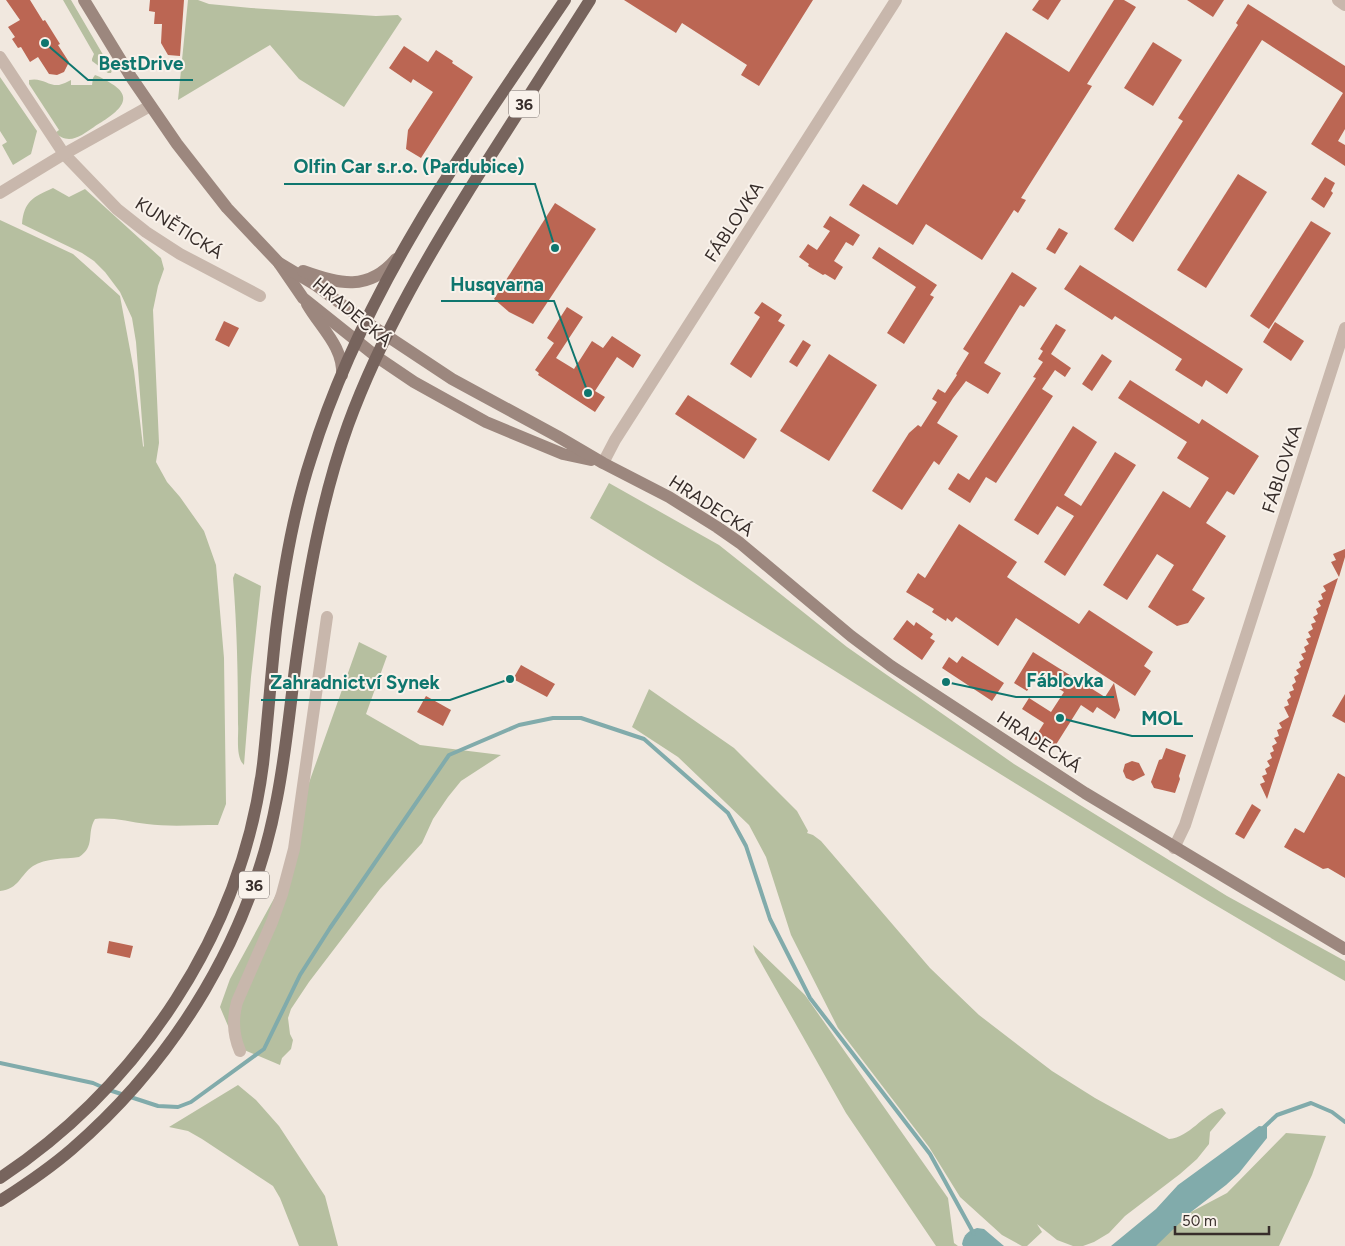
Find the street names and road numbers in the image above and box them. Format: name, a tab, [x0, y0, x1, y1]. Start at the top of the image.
road number: 36	[509, 90, 539, 118]
street label: FÁBLOVKA	[700, 178, 768, 266]
street label: KUNĚTICKÁ	[131, 192, 227, 264]
street label: HRADECKÁ	[308, 273, 396, 351]
street label: FÁBLOVKA	[1257, 422, 1307, 516]
street label: HRADECKÁ	[665, 471, 757, 541]
street label: HRADECKÁ	[993, 707, 1085, 777]
road number: 36	[239, 872, 269, 898]

